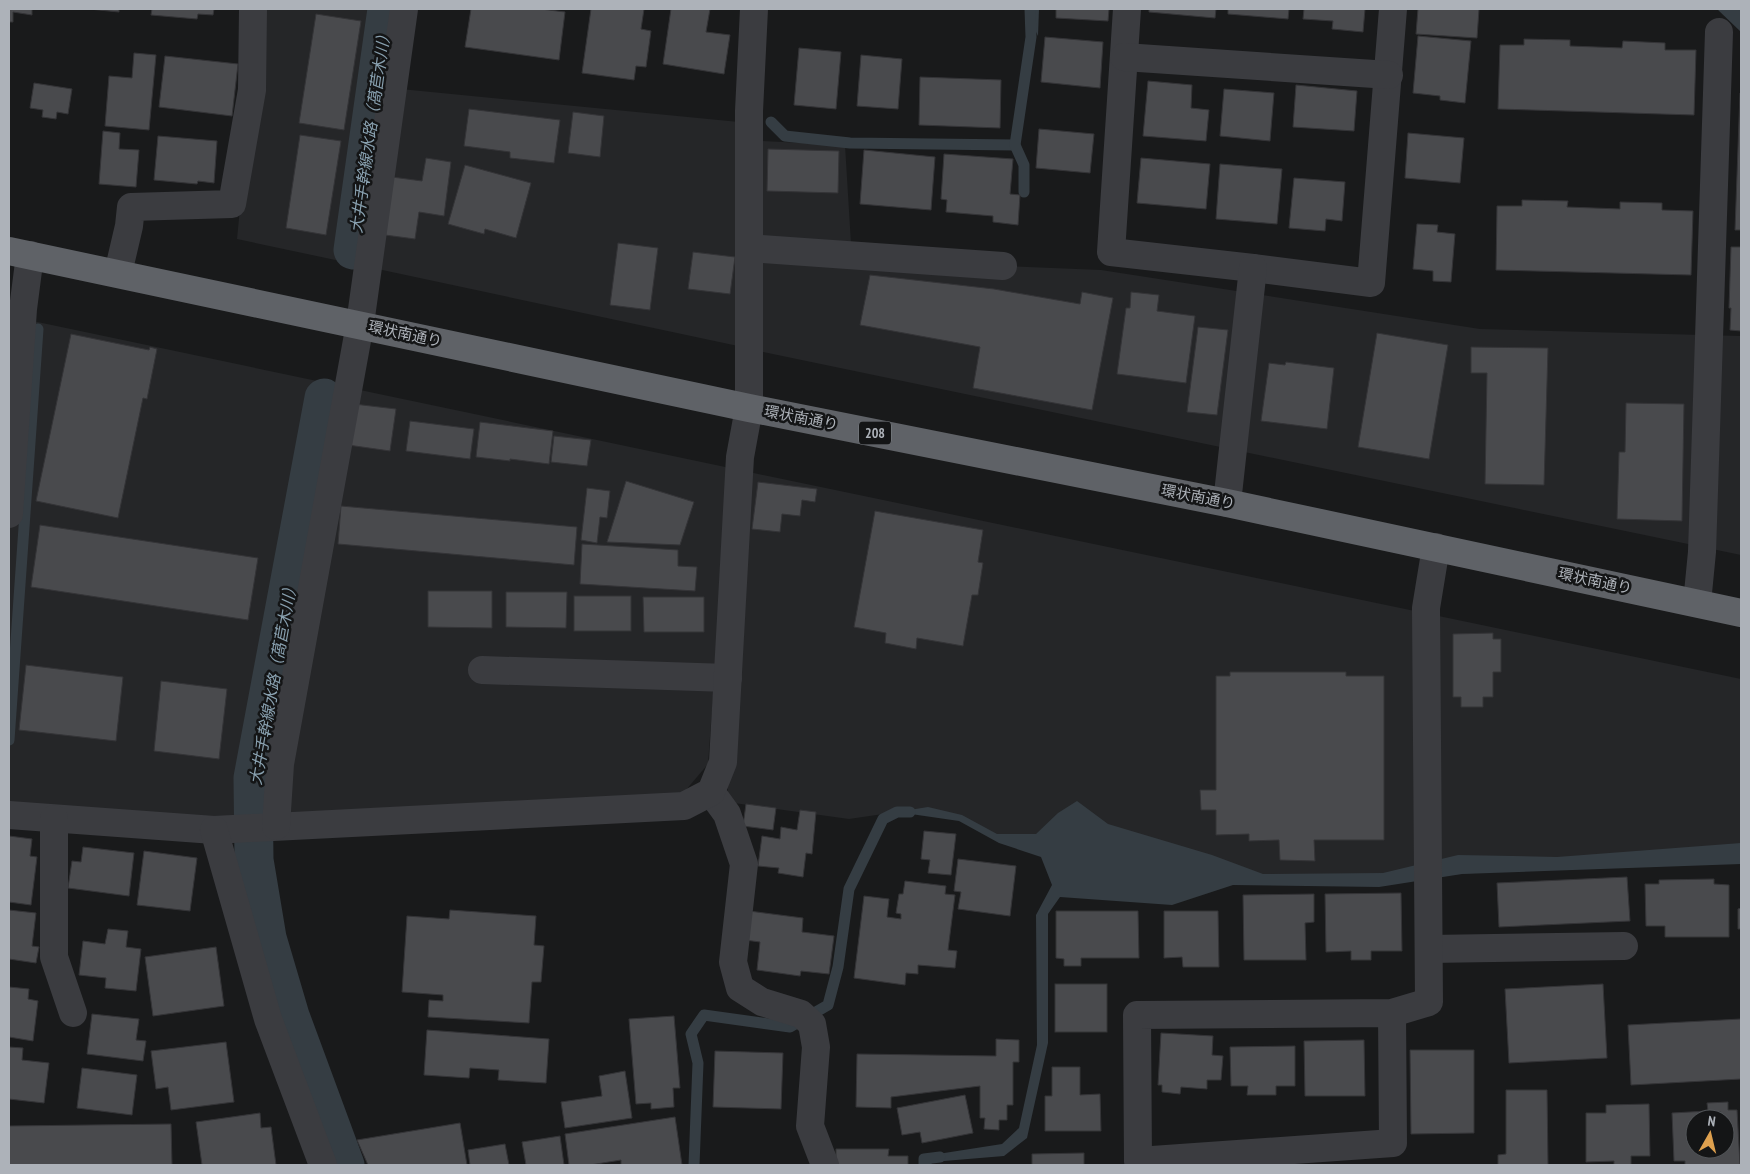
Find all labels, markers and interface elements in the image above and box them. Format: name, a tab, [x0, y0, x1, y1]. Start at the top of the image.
water label: 大井手幹線水路（萵苣木川）	[346, 26, 394, 234]
street label: 環状南通り	[366, 316, 444, 351]
street label: 環状南通り	[762, 401, 840, 434]
road number: 208	[859, 422, 891, 444]
street label: 環状南通り	[1159, 480, 1237, 513]
street label: 環状南通り	[1556, 563, 1634, 598]
water label: 大井手幹線水路（萵苣木川）	[245, 578, 301, 786]
north arrow	[1685, 1109, 1735, 1159]
text: N	[1707, 1112, 1717, 1131]

